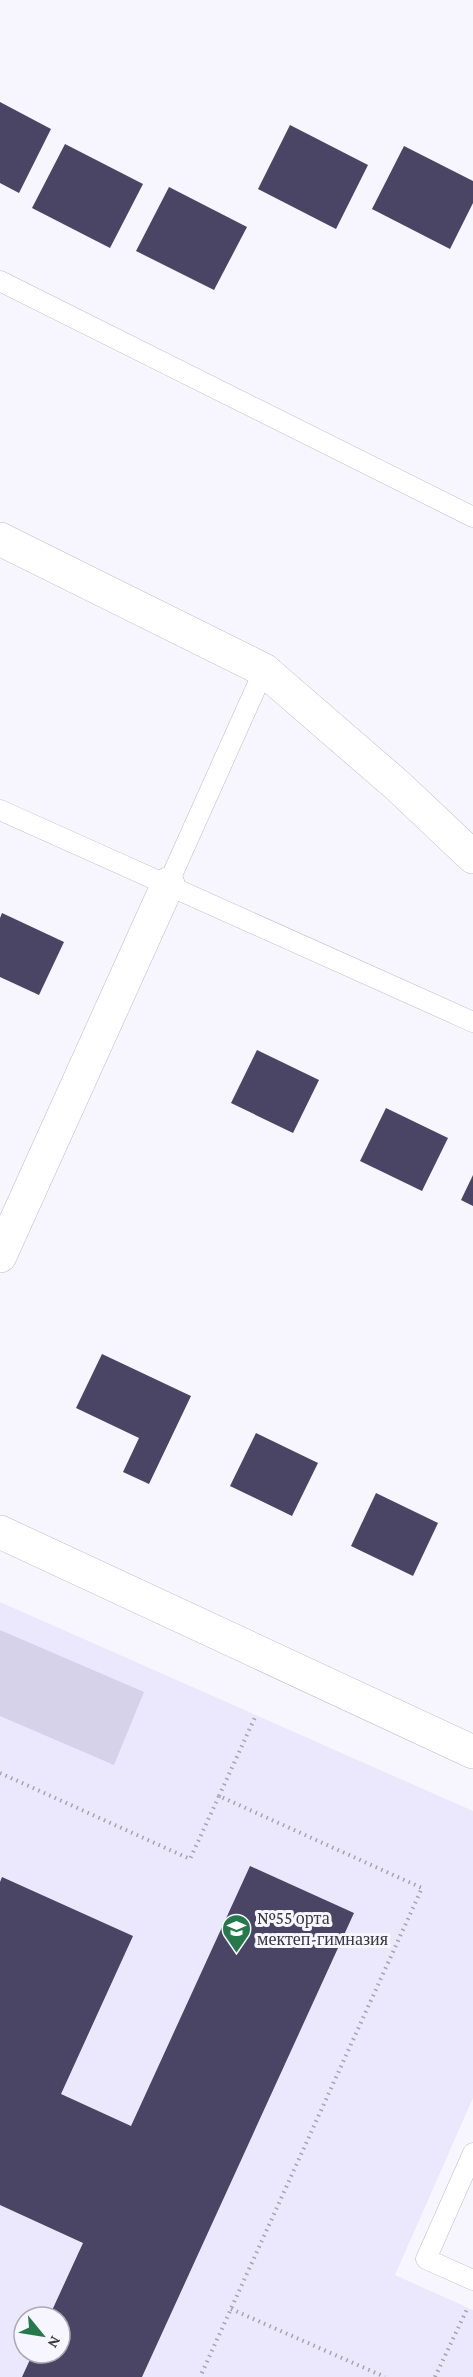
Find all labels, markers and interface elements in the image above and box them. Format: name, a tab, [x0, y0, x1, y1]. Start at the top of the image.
place label: №55 орта мектеп-гимназия	[257, 1908, 388, 1949]
school or university icon: №55 орта мектеп-гимназия	[220, 1912, 252, 1954]
north arrow	[12, 2305, 72, 2365]
text: N	[44, 2333, 65, 2351]

